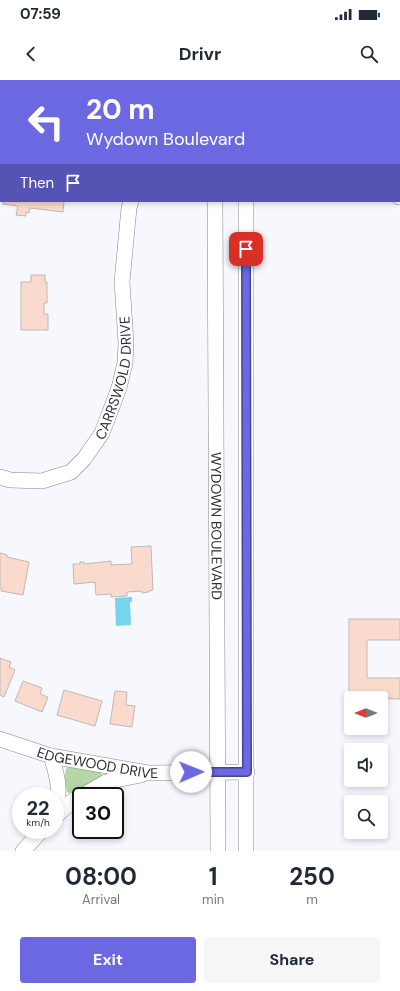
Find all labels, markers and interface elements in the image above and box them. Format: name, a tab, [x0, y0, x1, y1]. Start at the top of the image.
text: 07:59	[20, 4, 61, 24]
text: Drivr	[179, 42, 221, 66]
icon: back	[20, 43, 42, 65]
icon: search	[358, 43, 380, 65]
text: 20 m	[86, 91, 155, 128]
icon: left	[20, 96, 72, 148]
text: Wydown Boulevard	[86, 127, 245, 151]
icon: arrive	[62, 172, 84, 194]
text: Then	[20, 173, 54, 193]
pin	[229, 232, 263, 266]
icon: arrive	[235, 238, 257, 260]
street label: CARRSWOLD DRIVE	[91, 316, 135, 443]
street label: WYDOWN BOULEVARD	[207, 452, 226, 600]
north arrow	[344, 691, 388, 735]
map controls	[344, 691, 388, 839]
street label: EDGEWOOD DRIVE	[35, 743, 158, 782]
button: sound	[344, 743, 388, 787]
position arrow	[170, 751, 212, 793]
speed limit sign: 30	[72, 787, 124, 839]
text: 22	[26, 795, 50, 821]
button: search	[344, 795, 388, 839]
text: km/h	[26, 816, 50, 829]
text: 08:00	[65, 861, 137, 892]
text: 1	[209, 861, 218, 892]
text: 250	[289, 861, 335, 892]
text: Arrival	[82, 891, 120, 908]
text: min	[202, 891, 224, 908]
text: m	[306, 891, 318, 908]
button: Exit	[20, 937, 196, 983]
button: Share	[204, 937, 380, 983]

